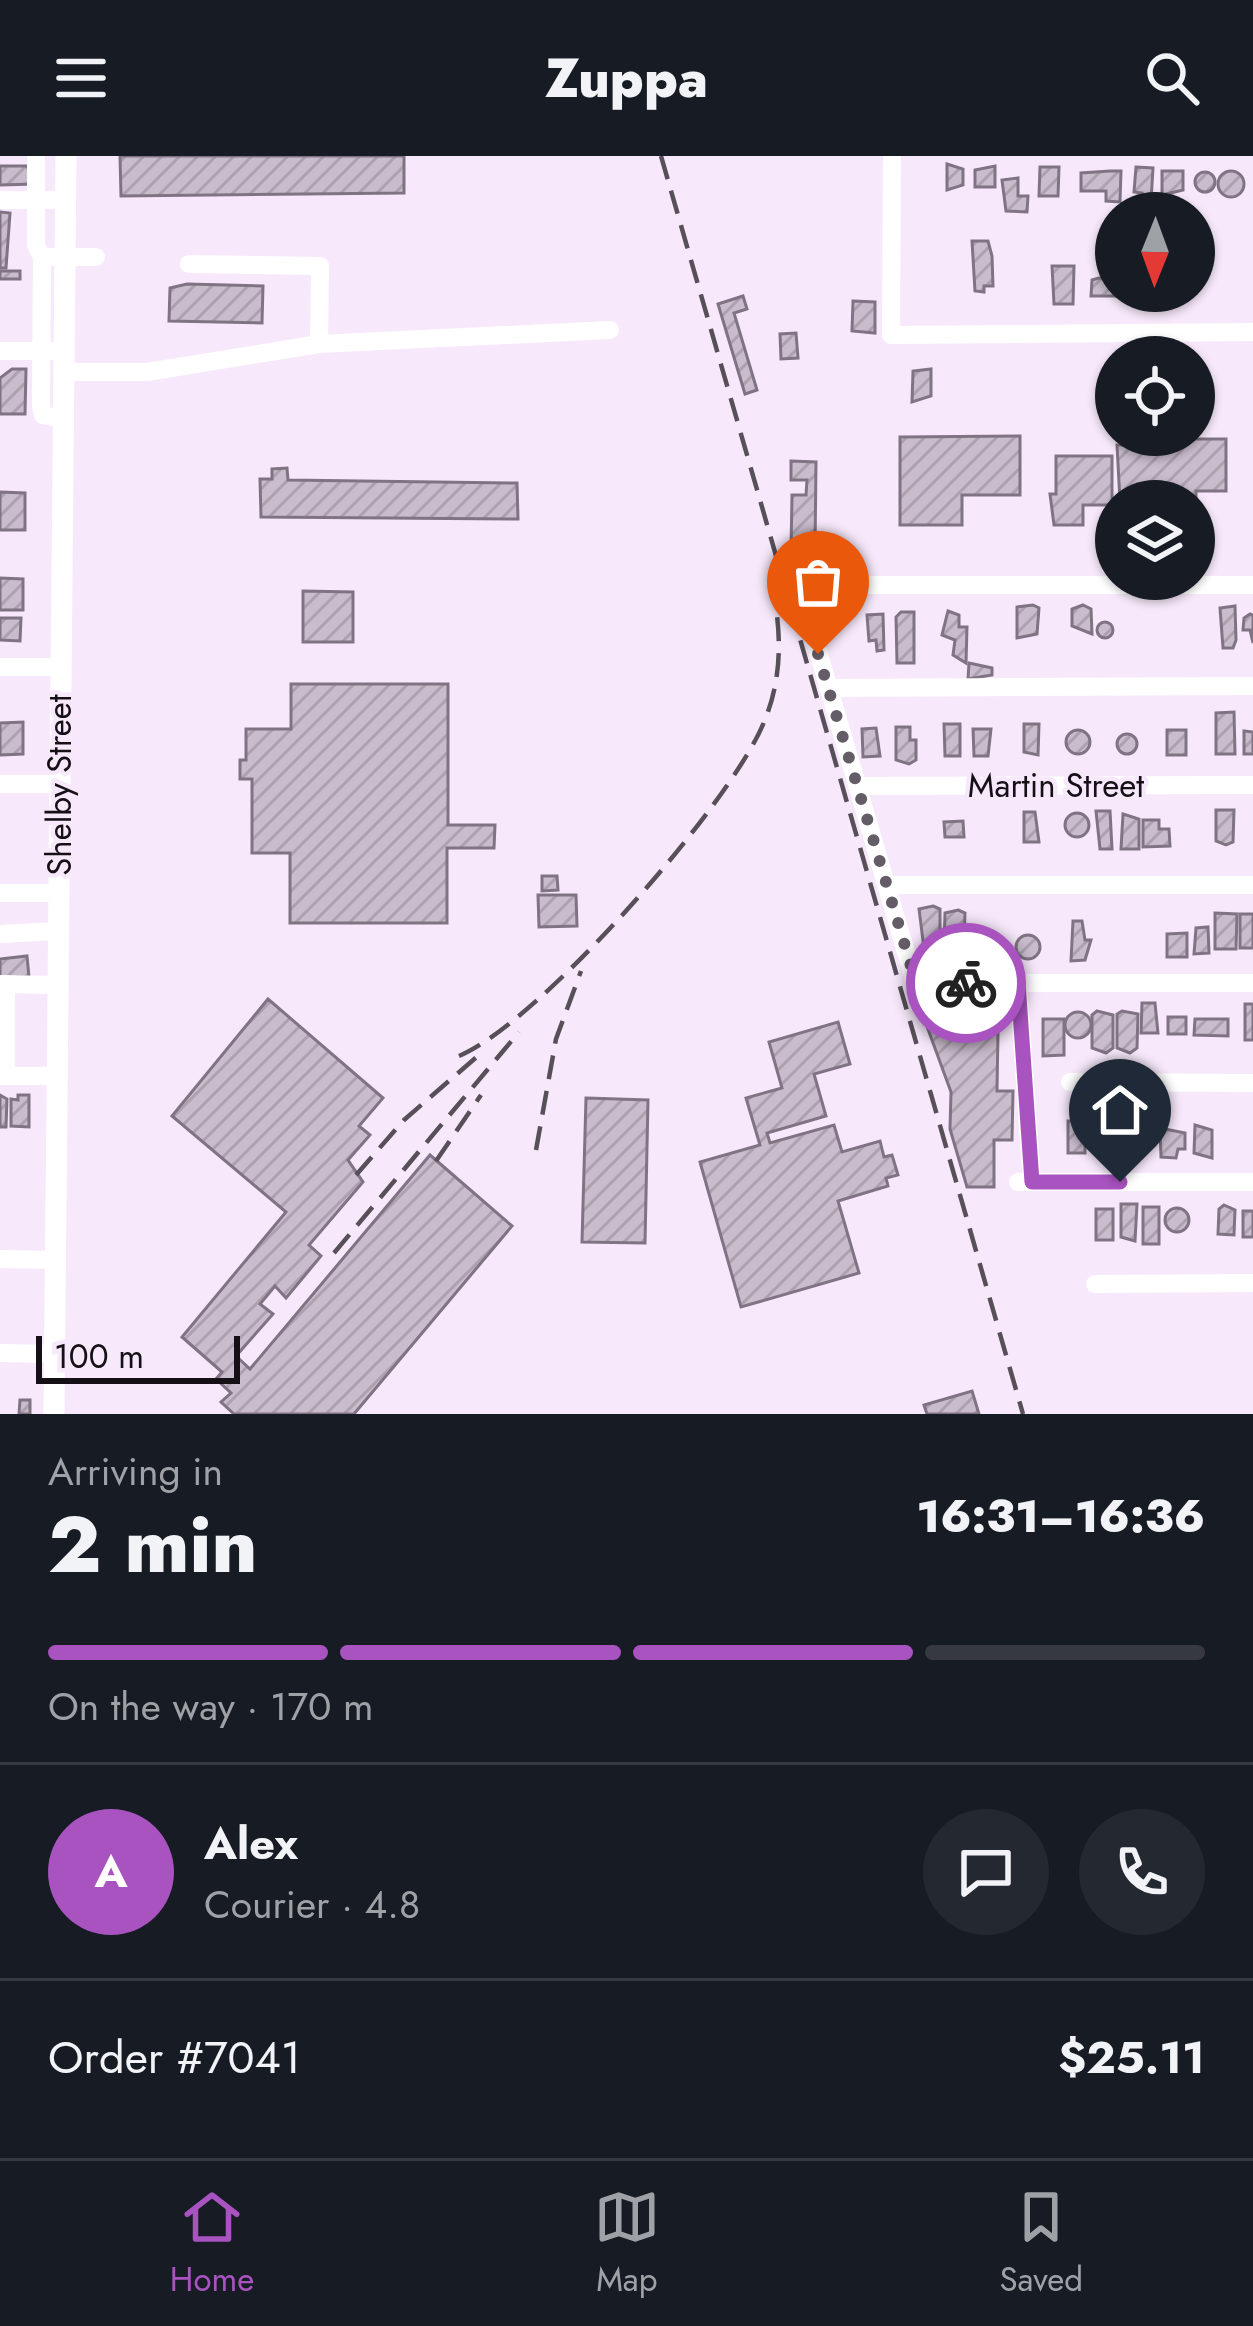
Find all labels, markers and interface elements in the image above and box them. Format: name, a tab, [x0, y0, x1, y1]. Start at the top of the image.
text: Zuppa	[545, 39, 708, 117]
icon: menu	[48, 45, 114, 111]
icon: search	[1139, 45, 1205, 111]
north arrow	[1095, 192, 1215, 312]
map controls	[1095, 192, 1215, 600]
button: locate	[1095, 336, 1215, 456]
button: layers	[1095, 480, 1215, 600]
pin	[767, 531, 869, 654]
icon: bag	[785, 549, 851, 615]
street label: Shelby Street	[36, 694, 83, 876]
street label: Martin Street	[968, 762, 1144, 809]
courier	[906, 923, 1026, 1043]
icon: bike	[933, 950, 999, 1016]
pin	[1069, 1059, 1171, 1182]
icon: home	[1087, 1077, 1153, 1143]
scale bar	[36, 1330, 240, 1383]
text: 100 m	[54, 1333, 144, 1380]
text: Arriving in	[48, 1443, 223, 1500]
text: 16:31–16:36	[916, 1484, 1205, 1549]
text: 2 min	[48, 1489, 257, 1601]
text: On the way · 170 m	[48, 1678, 374, 1735]
button: chat	[923, 1809, 1049, 1935]
button: phone	[1079, 1809, 1205, 1935]
text: Alex	[204, 1811, 298, 1876]
text: A	[94, 1839, 128, 1904]
text: Courier · 4.8	[204, 1876, 420, 1933]
text: Order #7041	[48, 2025, 301, 2090]
text: $25.11	[1058, 2025, 1205, 2090]
tab: Home	[170, 2184, 254, 2303]
tab: Map	[594, 2184, 660, 2303]
tab: Saved	[1000, 2184, 1083, 2303]

